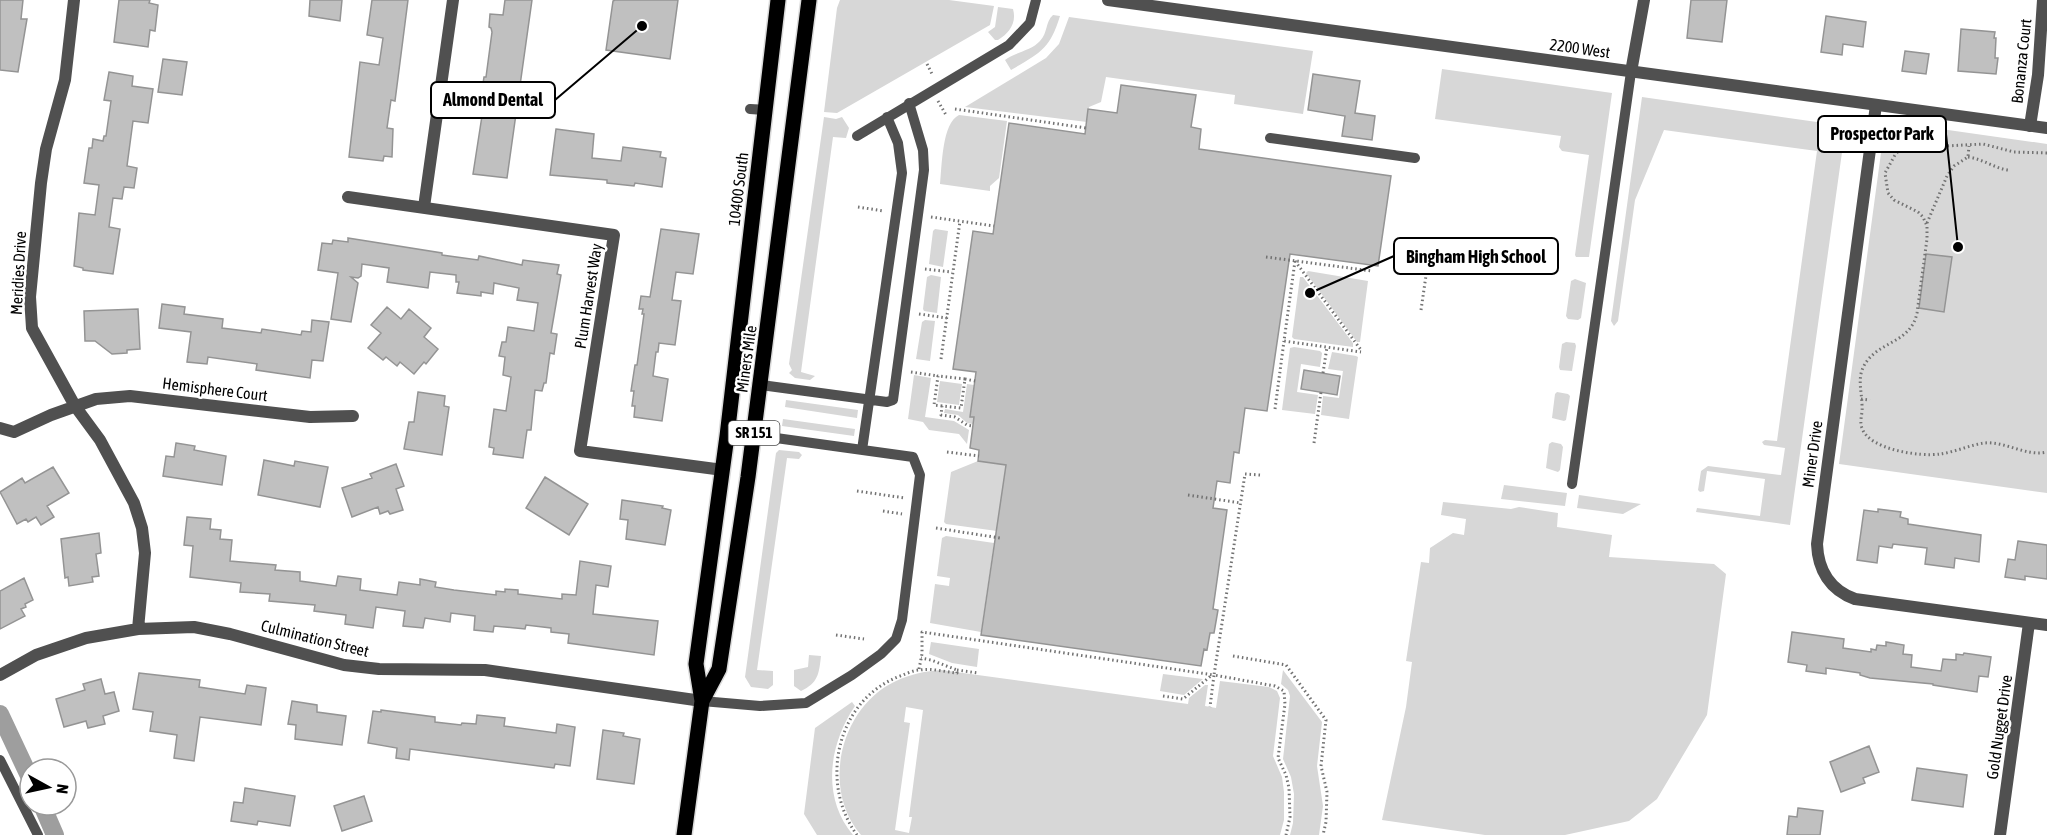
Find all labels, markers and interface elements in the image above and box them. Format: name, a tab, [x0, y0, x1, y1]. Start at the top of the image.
street label: Bonanza Court	[2008, 17, 2034, 104]
street label: 2200 West	[1549, 35, 1612, 61]
callout: Almond Dental	[431, 82, 555, 118]
text: Almond Dental	[442, 89, 543, 110]
callout: Prospector Park	[1818, 116, 1946, 152]
text: Prospector Park	[1830, 123, 1935, 144]
street label: 10400 South	[725, 151, 751, 227]
street label: Meridies Drive	[7, 231, 29, 315]
callout: Bingham High School	[1394, 238, 1558, 274]
street label: Plum Harvest Way	[571, 242, 606, 350]
text: Bingham High School	[1406, 246, 1546, 267]
street label: Miners Mile	[732, 324, 760, 394]
street label: Hemisphere Court	[161, 374, 269, 405]
street label: Miner Drive	[1798, 419, 1826, 489]
road number: SR 151	[728, 421, 780, 445]
street label: Culmination Street	[259, 616, 371, 660]
street label: Gold Nugget Drive	[1983, 674, 2016, 781]
north arrow	[18, 757, 78, 817]
text: N	[53, 783, 72, 795]

